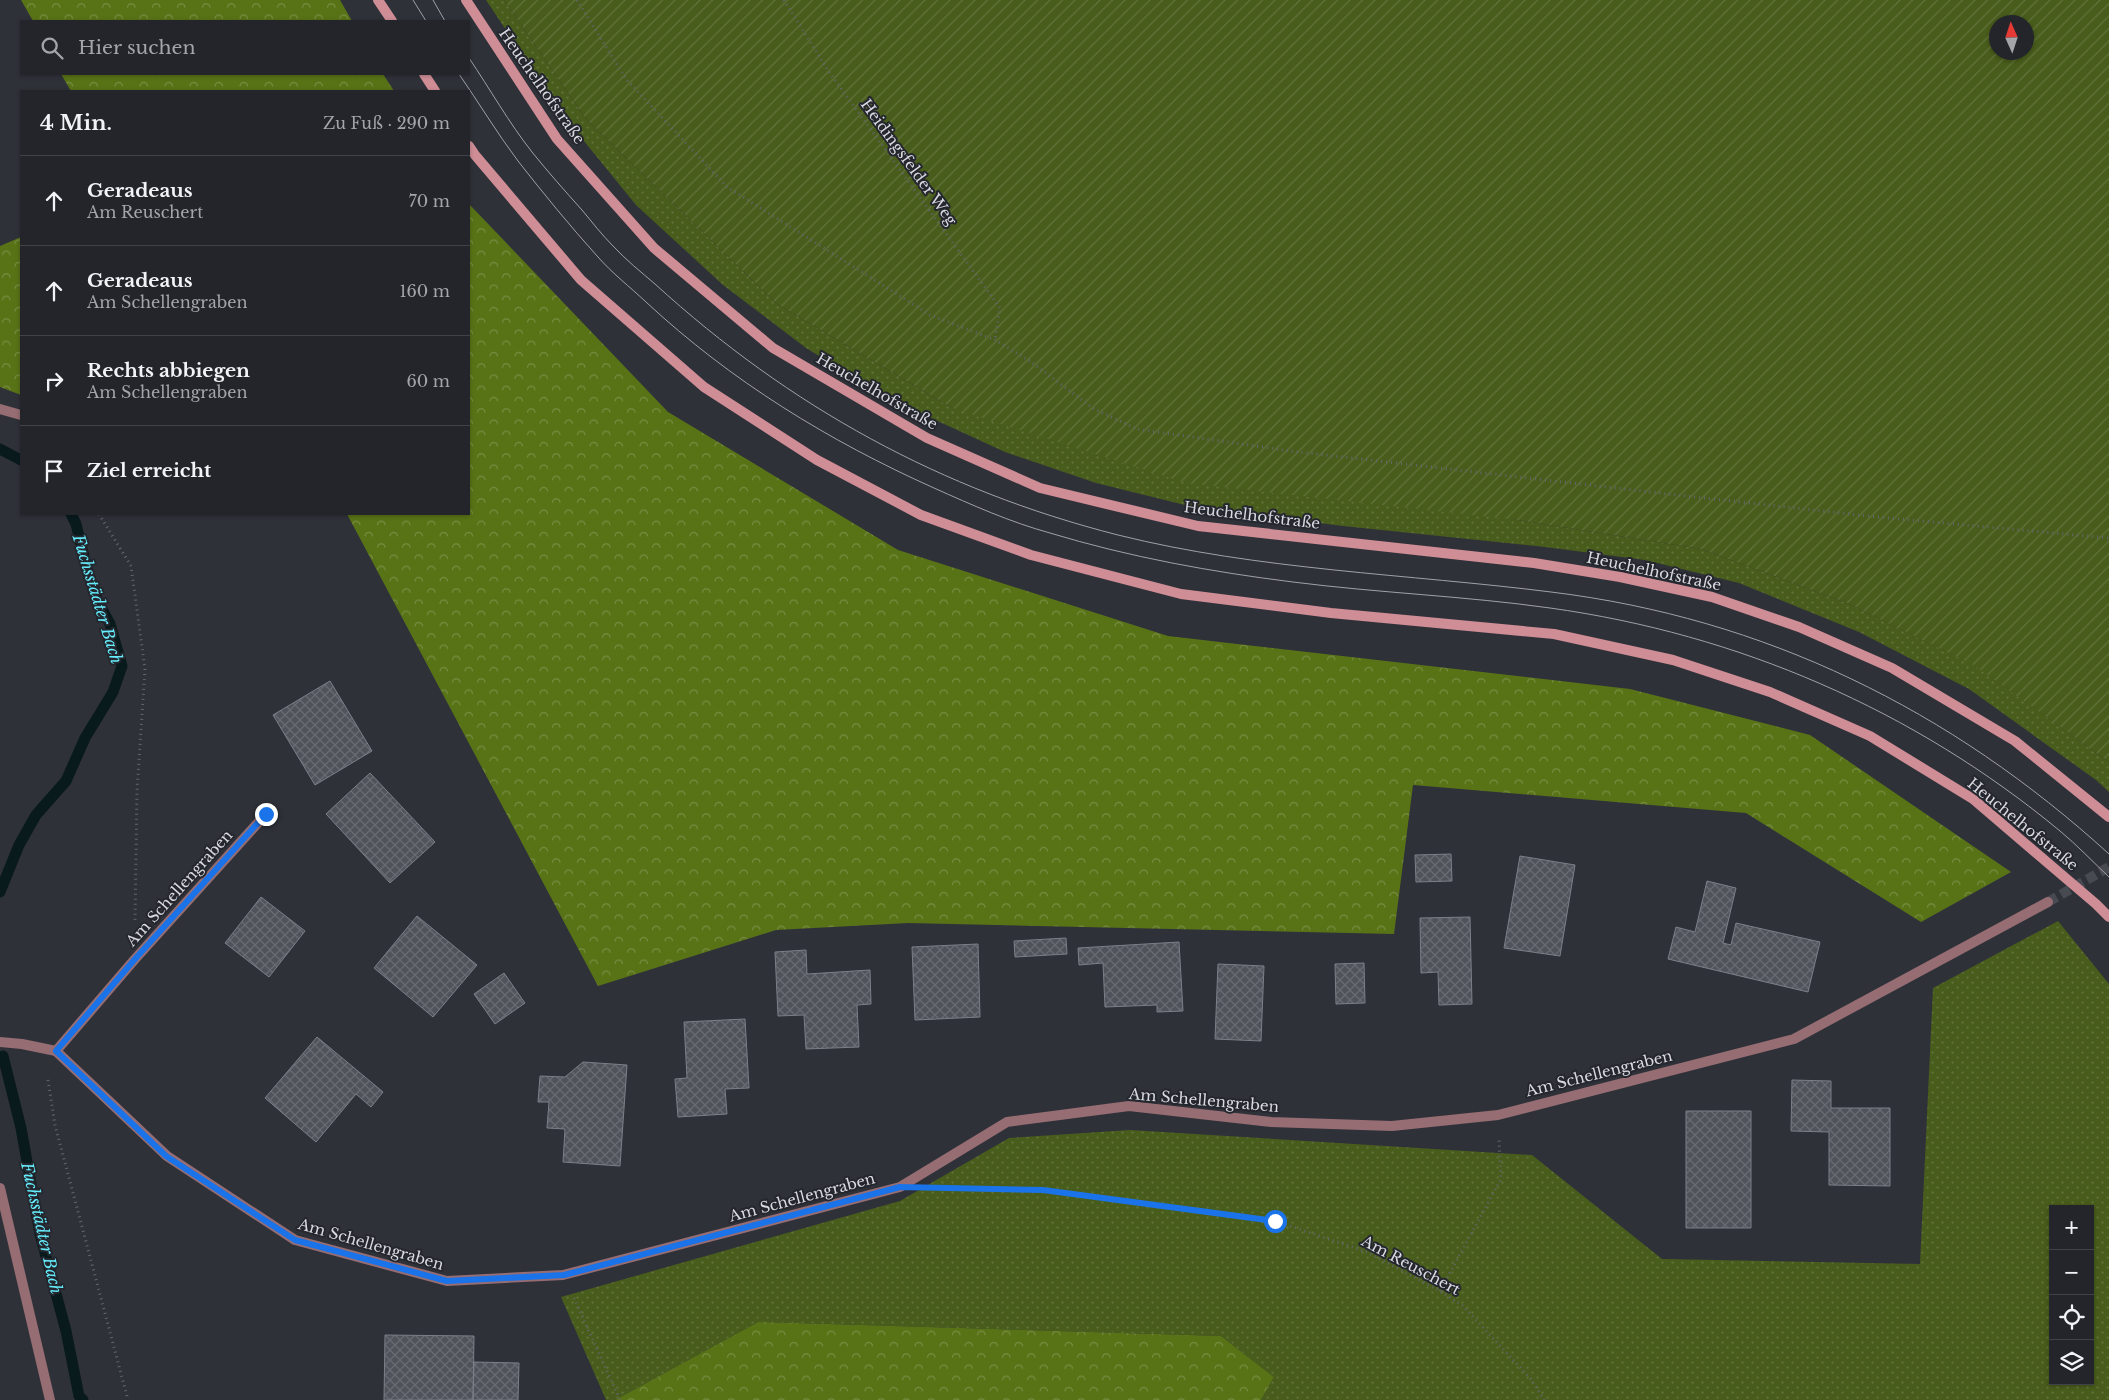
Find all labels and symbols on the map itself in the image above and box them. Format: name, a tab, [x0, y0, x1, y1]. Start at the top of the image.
north arrow	[1989, 15, 2034, 60]
street label: Heuchelhofstraße	[495, 24, 589, 148]
street label: Heidingsfelder Weg	[857, 95, 962, 230]
street label: Heuchelhofstraße	[813, 349, 941, 433]
street label: Heuchelhofstraße	[1183, 497, 1321, 533]
water label: Fuchsstädter Bach	[68, 531, 127, 666]
street label: Heuchelhofstraße	[1585, 547, 1723, 595]
street label: Heuchelhofstraße	[1964, 773, 2082, 875]
route end	[255, 803, 278, 826]
street label: Am Schellengraben	[121, 826, 236, 951]
street label: Am Schellengraben	[1523, 1046, 1674, 1101]
street label: Am Schellengraben	[1127, 1084, 1280, 1116]
water label: Fuchsstädter Bach	[17, 1159, 67, 1296]
street label: Am Schellengraben	[726, 1168, 877, 1226]
route start	[1264, 1210, 1287, 1233]
street label: Am Schellengraben	[295, 1214, 446, 1274]
street label: Am Reuschert	[1358, 1231, 1464, 1299]

